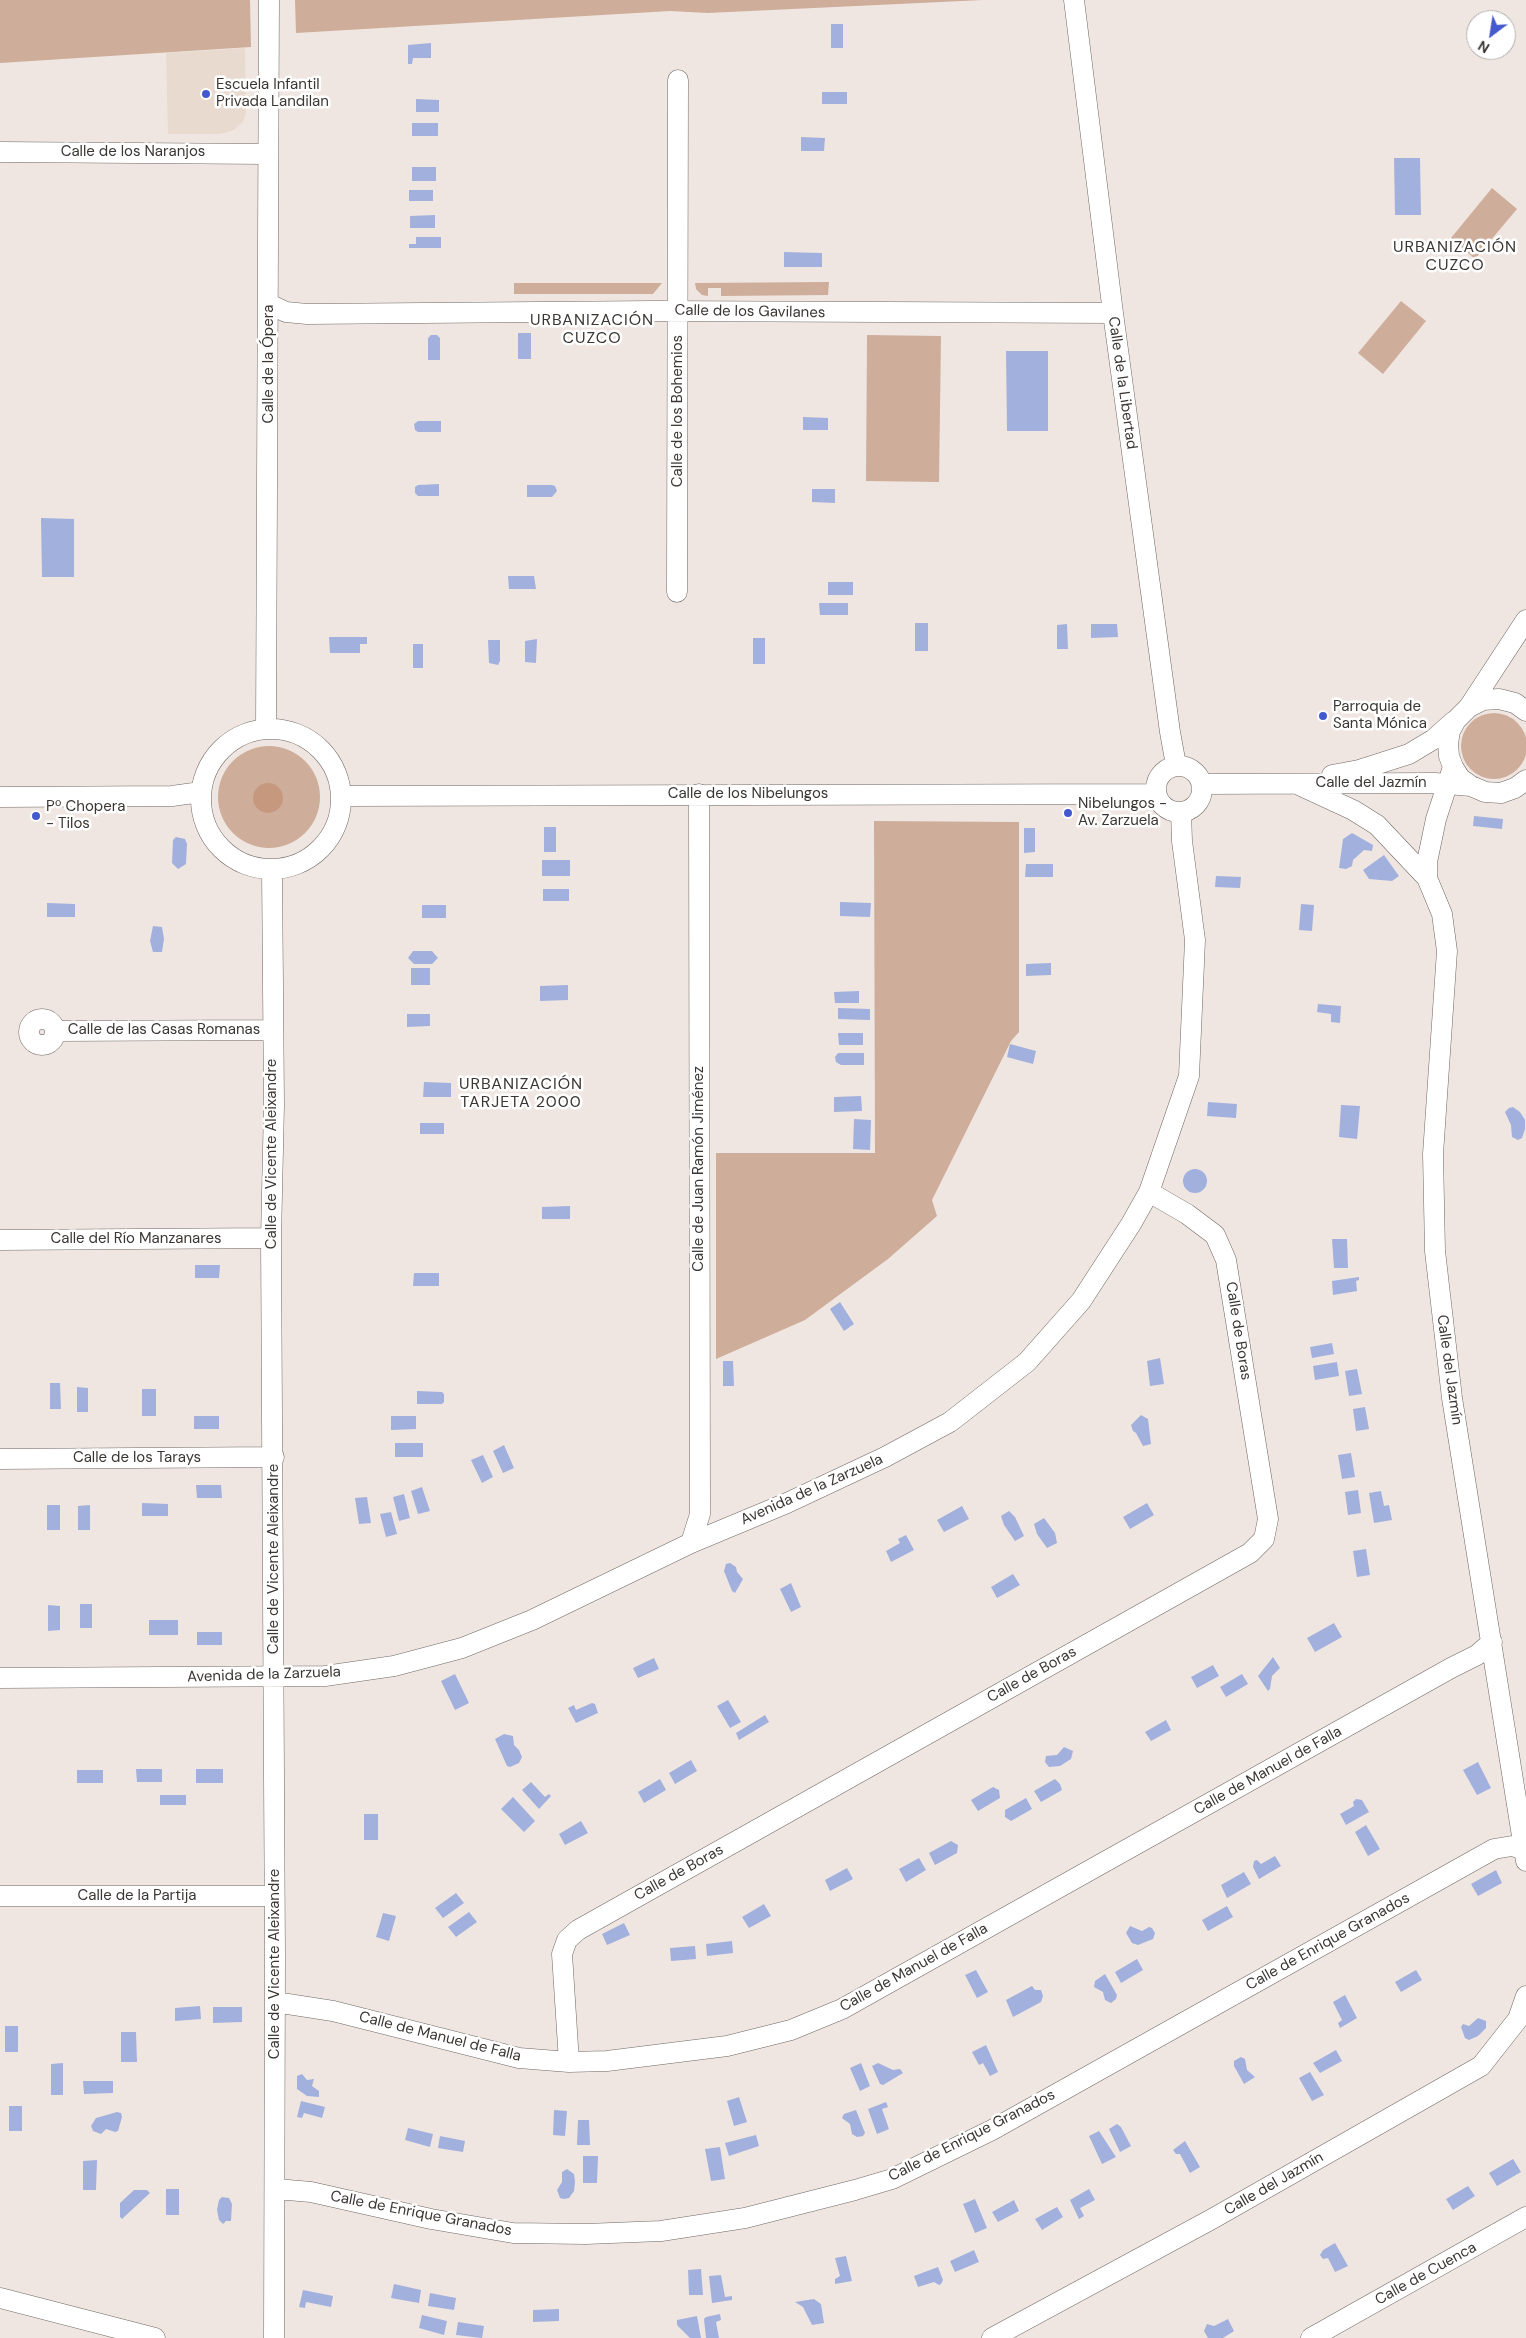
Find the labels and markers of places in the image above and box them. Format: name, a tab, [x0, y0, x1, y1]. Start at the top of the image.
place label: Escuela Infantil Privada Landilan	[216, 76, 329, 111]
marker: Escuela Infantil Privada Landilan	[200, 88, 212, 100]
place label: Parroquia de Santa Mónica	[1333, 698, 1427, 733]
marker: Parroquia de Santa Mónica	[1317, 710, 1329, 722]
place label: Nibelungos - Av. Zarzuela	[1078, 795, 1167, 830]
place label: Pº Chopera - Tilos	[46, 798, 125, 833]
marker: Nibelungos - Av. Zarzuela	[1062, 807, 1074, 819]
marker: Pº Chopera - Tilos	[30, 810, 42, 822]

